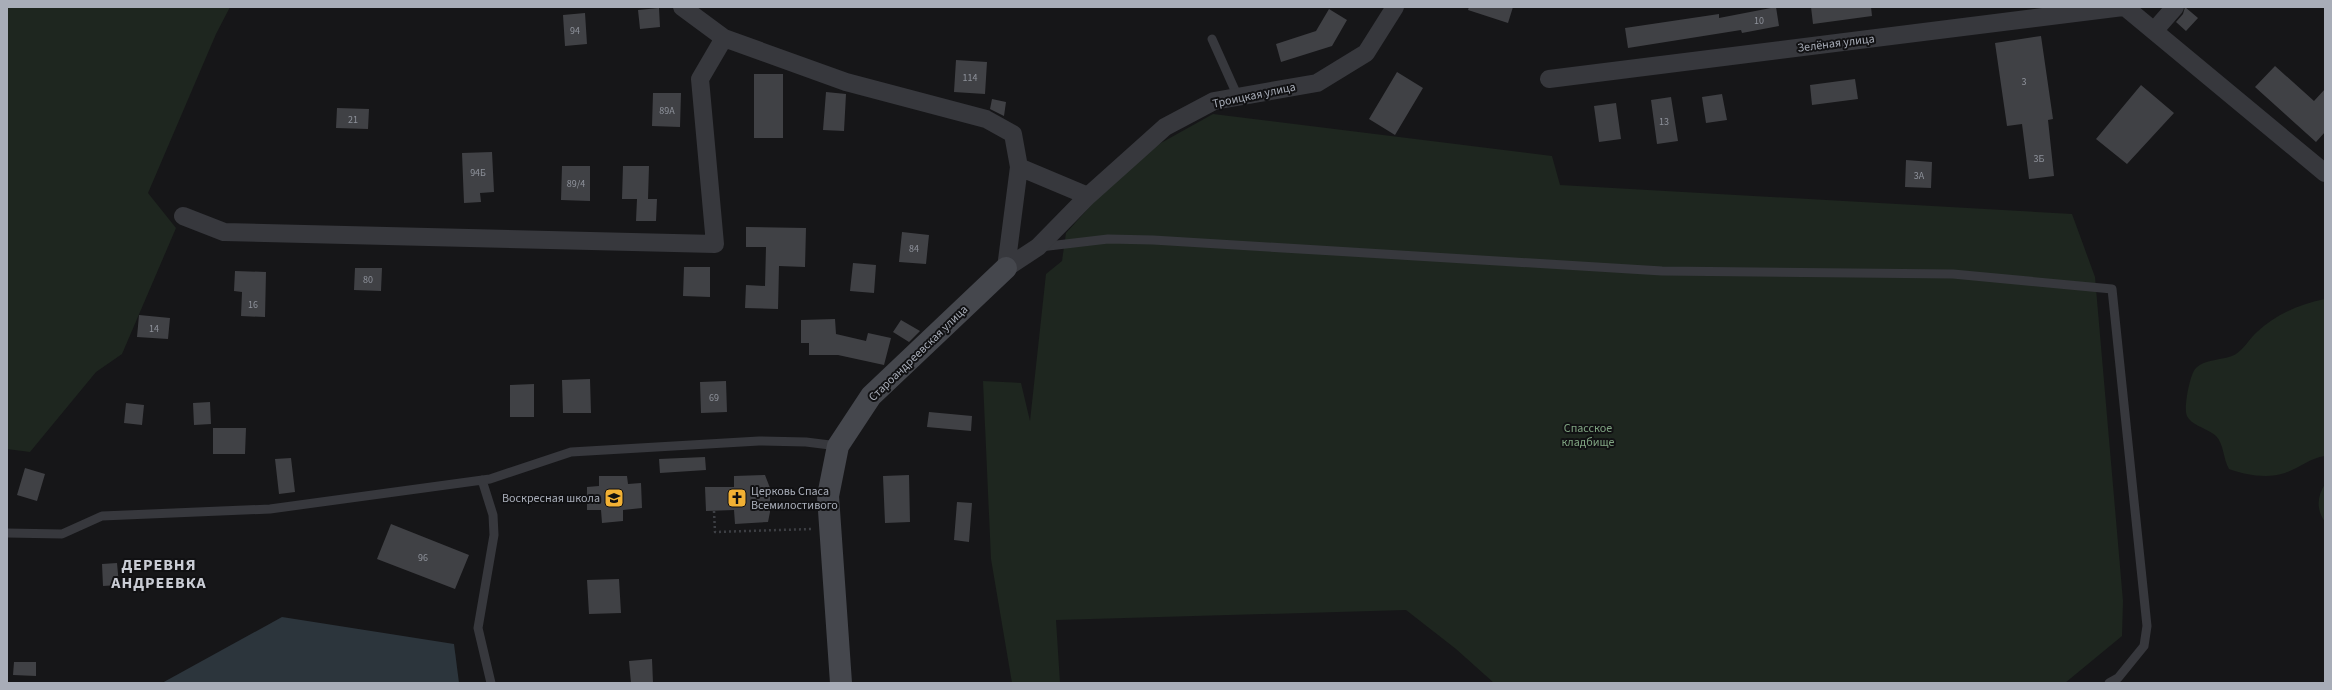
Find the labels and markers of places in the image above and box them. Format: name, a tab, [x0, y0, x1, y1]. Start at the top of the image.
place label: Церковь Спаса Всемилостивого	[751, 483, 838, 514]
school or university icon: Воскресная школа	[603, 487, 625, 509]
church icon: Церковь Спаса Всемилостивого	[726, 487, 748, 509]
place label: Воскресная школа	[502, 490, 600, 507]

